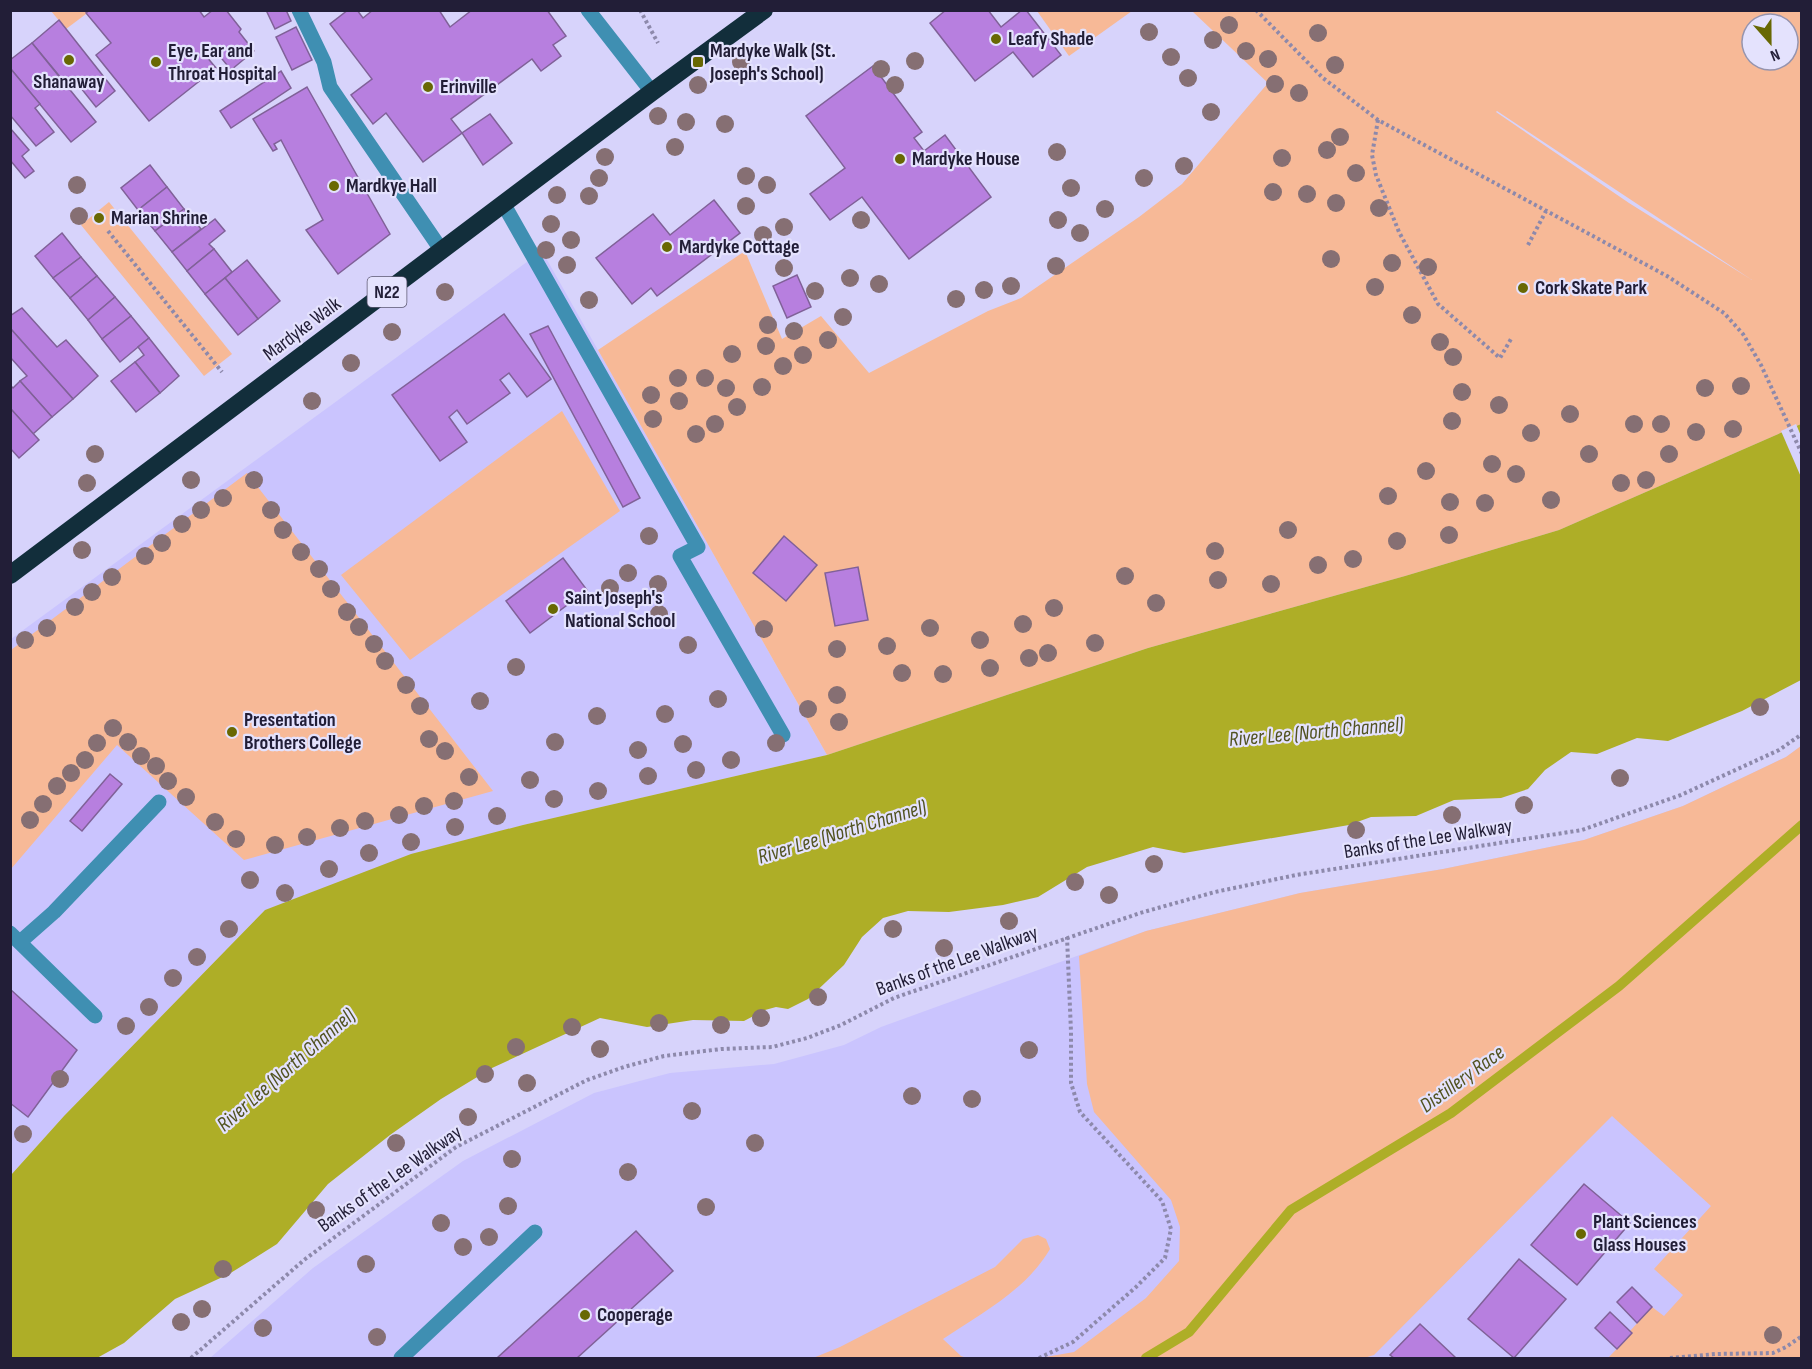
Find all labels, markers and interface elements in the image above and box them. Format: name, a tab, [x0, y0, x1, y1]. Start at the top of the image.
north arrow	[1740, 12, 1800, 72]
place label: Leafy Shade	[1008, 27, 1094, 51]
marker: Leafy Shade	[989, 32, 1003, 46]
place label: Eye, Ear and Throat Hospital	[168, 39, 277, 86]
place label: Mardyke Walk (St. Joseph's School)	[709, 39, 836, 86]
text: N	[1767, 44, 1782, 65]
marker: Shanaway	[62, 53, 76, 67]
marker: Eye, Ear and Throat Hospital	[149, 55, 163, 69]
marker: Mardyke Walk (St. Joseph's School)	[691, 55, 705, 69]
place label: Shanaway	[33, 70, 105, 94]
place label: Erinville	[440, 75, 497, 99]
marker: Erinville	[421, 80, 435, 94]
place label: Mardyke House	[912, 147, 1020, 171]
marker: Mardyke House	[893, 152, 907, 166]
place label: Mardkye Hall	[346, 174, 437, 198]
marker: Mardkye Hall	[327, 179, 341, 193]
place label: Marian Shrine	[111, 206, 208, 230]
marker: Marian Shrine	[92, 211, 106, 225]
place label: Mardyke Cottage	[679, 235, 800, 259]
marker: Mardyke Cottage	[660, 240, 674, 254]
place label: Cork Skate Park	[1535, 276, 1647, 300]
road number: N22	[368, 277, 406, 307]
marker: Cork Skate Park	[1516, 281, 1530, 295]
street label: Mardyke Walk	[258, 292, 346, 366]
place label: Saint Joseph's National School	[565, 586, 675, 633]
marker: Saint Joseph's National School	[546, 602, 560, 616]
place label: Presentation Brothers College	[244, 708, 361, 755]
water label: River Lee (North Channel)	[1228, 712, 1405, 752]
marker: Presentation Brothers College	[225, 725, 239, 739]
water label: River Lee (North Channel)	[755, 794, 930, 870]
street label: Banks of the Lee Walkway	[1342, 814, 1514, 864]
street label: Banks of the Lee Walkway	[873, 921, 1041, 1001]
water label: River Lee (North Channel)	[212, 1003, 361, 1137]
water label: Distillery Race	[1415, 1040, 1509, 1118]
street label: Banks of the Lee Walkway	[313, 1120, 467, 1238]
place label: Plant Sciences Glass Houses	[1593, 1210, 1697, 1257]
marker: Plant Sciences Glass Houses	[1574, 1227, 1588, 1241]
place label: Cooperage	[597, 1303, 673, 1327]
marker: Cooperage	[578, 1308, 592, 1322]

